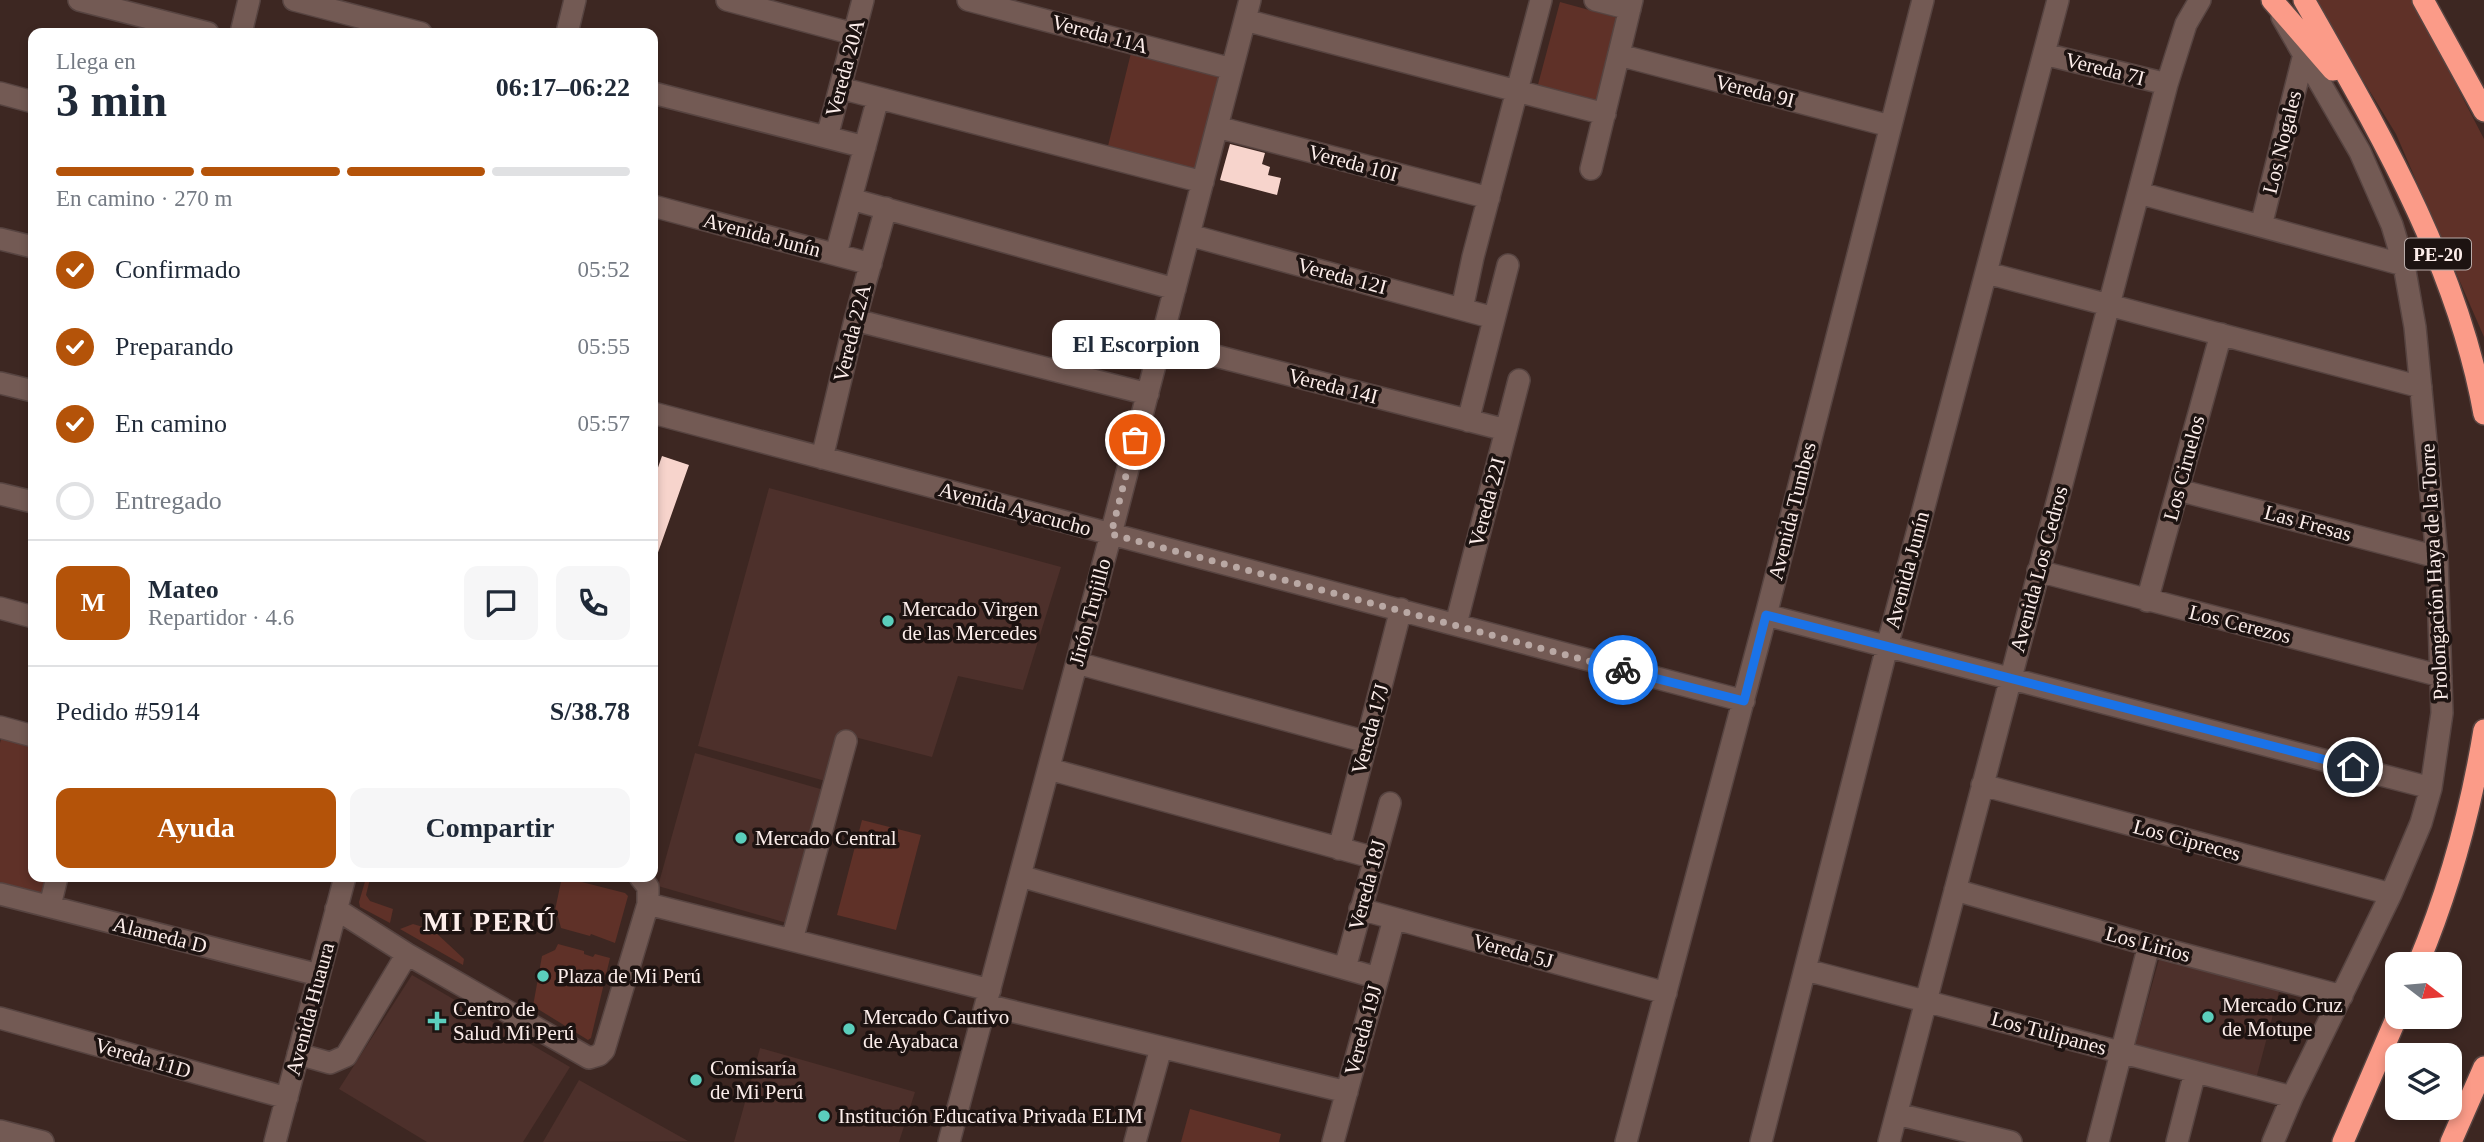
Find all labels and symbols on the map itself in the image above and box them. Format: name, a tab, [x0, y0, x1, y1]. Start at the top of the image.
street label: Vereda 11A	[1049, 10, 1152, 59]
street label: Vereda 20A	[821, 16, 870, 119]
street label: Vereda 7I	[2063, 48, 2147, 90]
street label: Vereda 9I	[1713, 70, 1797, 112]
street label: Los Nogales	[2258, 88, 2306, 196]
street label: Vereda 10I	[1306, 140, 1400, 186]
street label: Avenida Junín	[701, 208, 824, 262]
road number: PE-20	[2405, 238, 2471, 270]
street label: Vereda 12I	[1295, 253, 1389, 299]
street label: Vereda 22A	[828, 281, 876, 384]
callout: El Escorpion	[1051, 321, 1219, 370]
street label: Vereda 14I	[1286, 363, 1380, 409]
pin	[1105, 410, 1165, 470]
street label: Los Ciruelos	[2158, 413, 2210, 523]
street label: Avenida Tumbes	[1763, 440, 1821, 582]
street label: Prolongación Haya de la Torre	[2415, 443, 2453, 701]
street label: Vereda 22I	[1464, 455, 1510, 549]
street label: Avenida Ayacucho	[936, 477, 1094, 541]
street label: Avenida Los Cedros	[2005, 483, 2073, 655]
street label: Las Fresas	[2262, 500, 2354, 546]
street label: Avenida Junín	[1880, 508, 1934, 631]
street label: Jirón Trujillo	[1064, 556, 1116, 668]
place label: Mercado Virgen de las Mercedes	[902, 597, 1039, 645]
street label: Los Cerezos	[2186, 600, 2294, 648]
marker: Mercado Virgen de las Mercedes	[880, 613, 896, 629]
courier	[1588, 635, 1658, 705]
street label: Vereda 17J	[1346, 681, 1394, 777]
pin	[2323, 737, 2383, 797]
street label: Los Cipreces	[2131, 814, 2243, 866]
place label: Mercado Central	[755, 826, 897, 850]
marker: Mercado Central	[733, 830, 749, 846]
street label: Vereda 18J	[1343, 837, 1391, 933]
district label: MI PERÚ	[423, 906, 557, 937]
street label: Alameda D	[110, 912, 210, 958]
street label: Los Lirios	[2103, 921, 2193, 967]
street label: Vereda 5J	[1470, 929, 1556, 973]
street label: Avenida Huaura	[281, 939, 339, 1078]
north arrow	[2385, 952, 2462, 1029]
place label: Plaza de Mi Perú	[557, 964, 702, 988]
marker: Plaza de Mi Perú	[535, 968, 551, 984]
street label: Vereda 19J	[1339, 982, 1387, 1078]
place label: Mercado Cruz de Motupe	[2222, 993, 2343, 1041]
place label: Centro de Salud Mi Perú	[453, 997, 575, 1045]
place label: Mercado Cautivo de Ayabaca	[863, 1005, 1009, 1053]
street label: Los Tulipanes	[1989, 1006, 2109, 1060]
marker: Mercado Cruz de Motupe	[2200, 1009, 2216, 1025]
marker: Centro de Salud Mi Perú	[427, 1011, 447, 1031]
marker: Mercado Cautivo de Ayabaca	[841, 1021, 857, 1037]
street label: Vereda 11D	[92, 1033, 194, 1083]
place label: Comisaría de Mi Perú	[710, 1056, 804, 1104]
marker: Comisaría de Mi Perú	[688, 1072, 704, 1088]
place label: Institución Educativa Privada ELIM	[838, 1104, 1143, 1128]
marker: Institución Educativa Privada ELIM	[816, 1108, 832, 1124]

